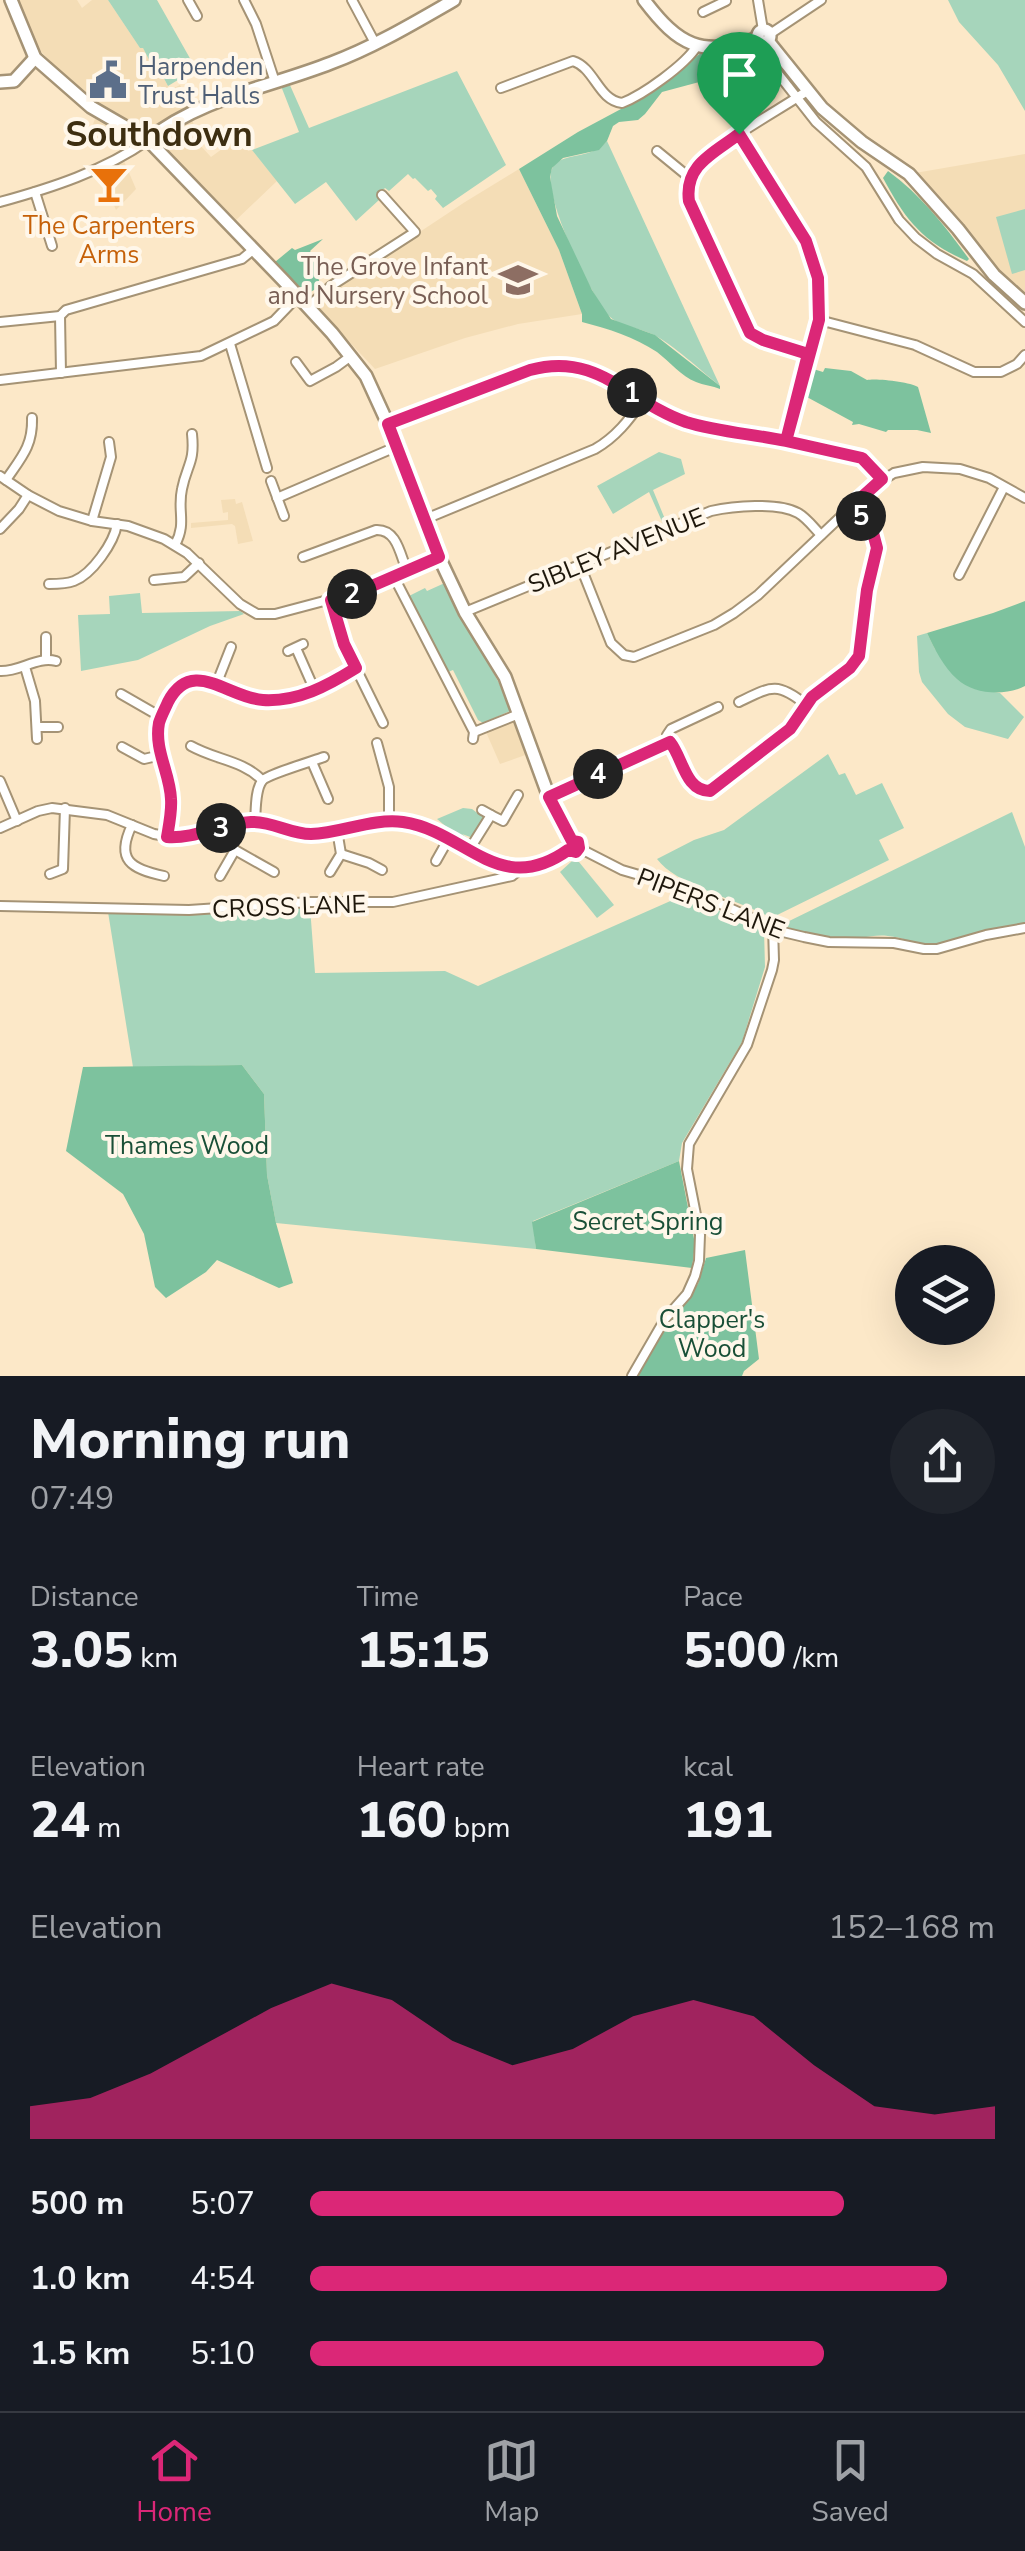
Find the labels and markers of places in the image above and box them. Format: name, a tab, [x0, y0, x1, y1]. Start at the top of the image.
pin	[697, 32, 782, 135]
place label: Harpenden Trust Halls	[138, 50, 263, 113]
public building icon: Harpenden Trust Halls	[87, 59, 129, 101]
bar icon: The Carpenters Arms	[88, 163, 130, 205]
place label: The Carpenters Arms	[23, 209, 195, 272]
place label: The Grove Infant and Nursery School	[268, 250, 489, 313]
school or university icon: The Grove Infant and Nursery School	[497, 259, 539, 301]
pin: 1	[607, 368, 657, 418]
pin: 5	[836, 491, 886, 541]
pin: 2	[327, 569, 377, 619]
pin: 4	[573, 749, 623, 799]
pin: 3	[196, 803, 246, 853]

